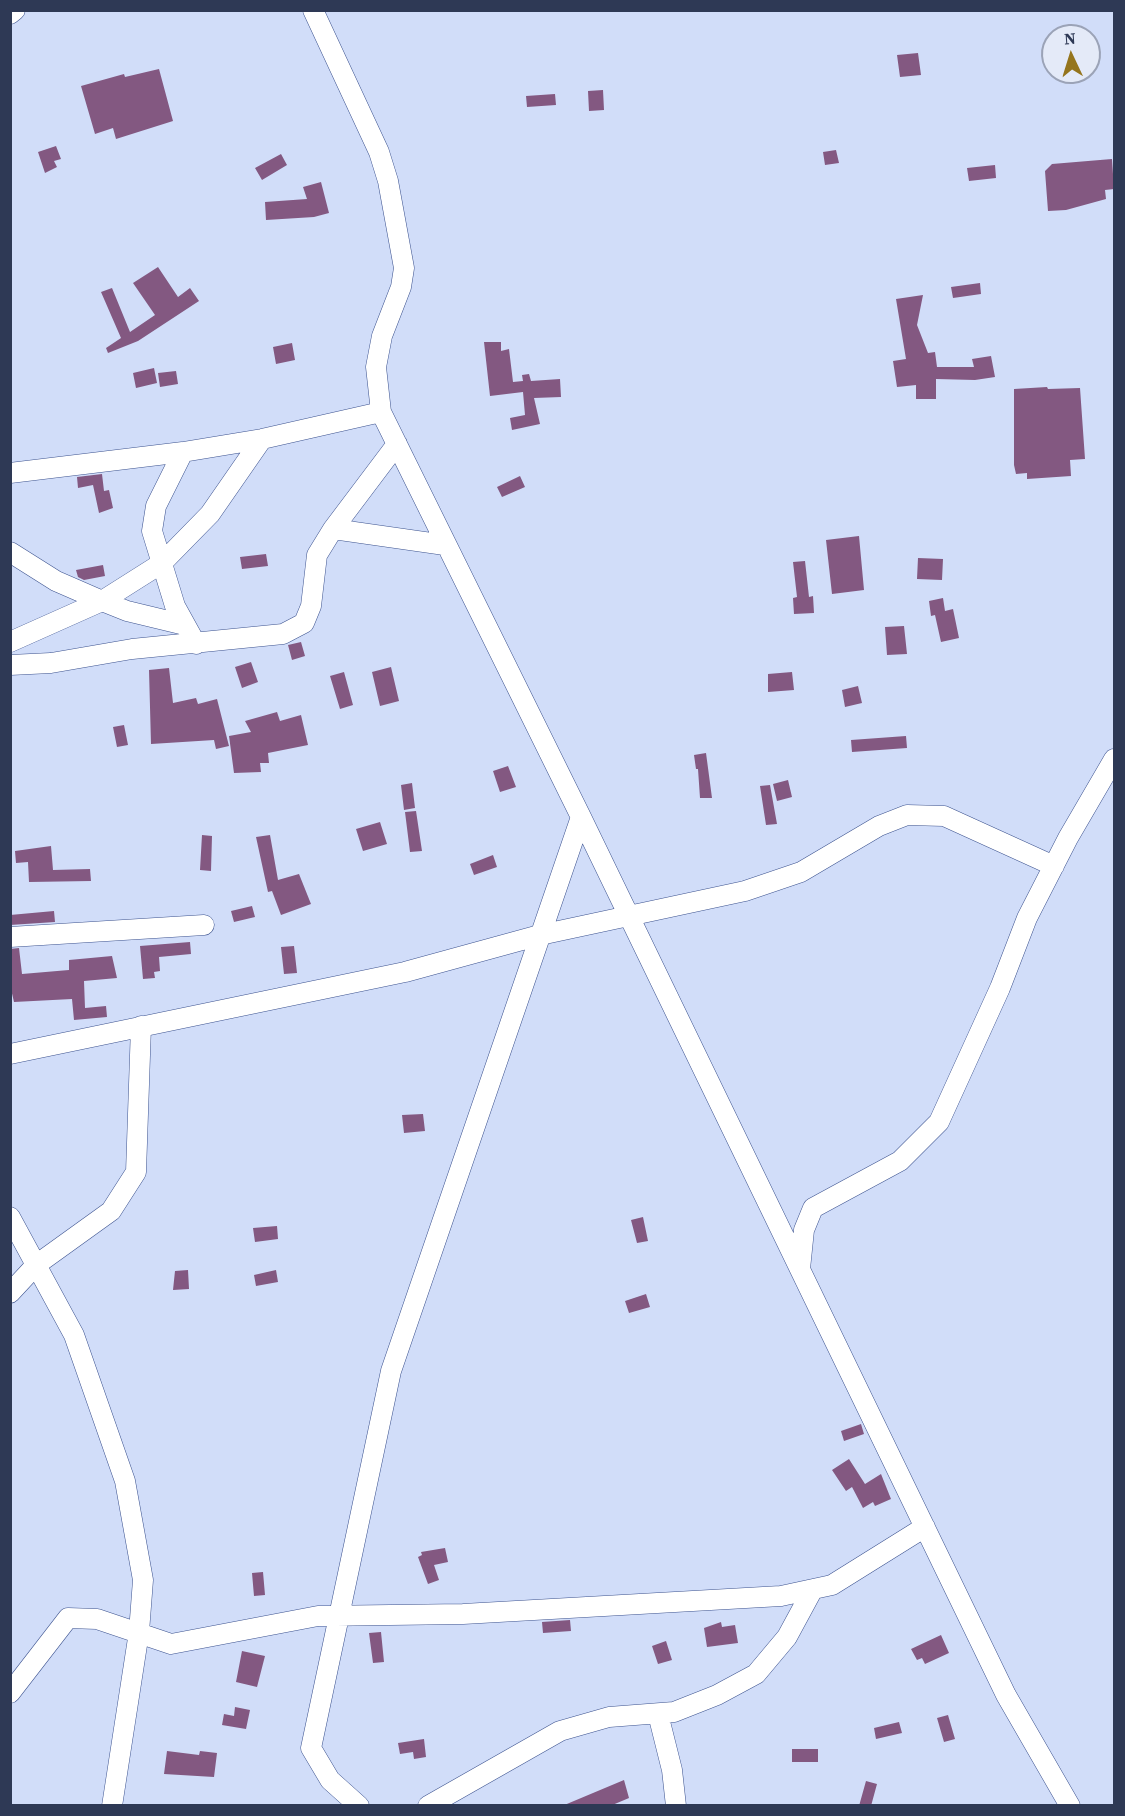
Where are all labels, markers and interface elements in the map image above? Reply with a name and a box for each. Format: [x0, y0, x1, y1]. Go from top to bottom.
north arrow [1041, 24, 1101, 84]
text: N [1063, 27, 1076, 49]

